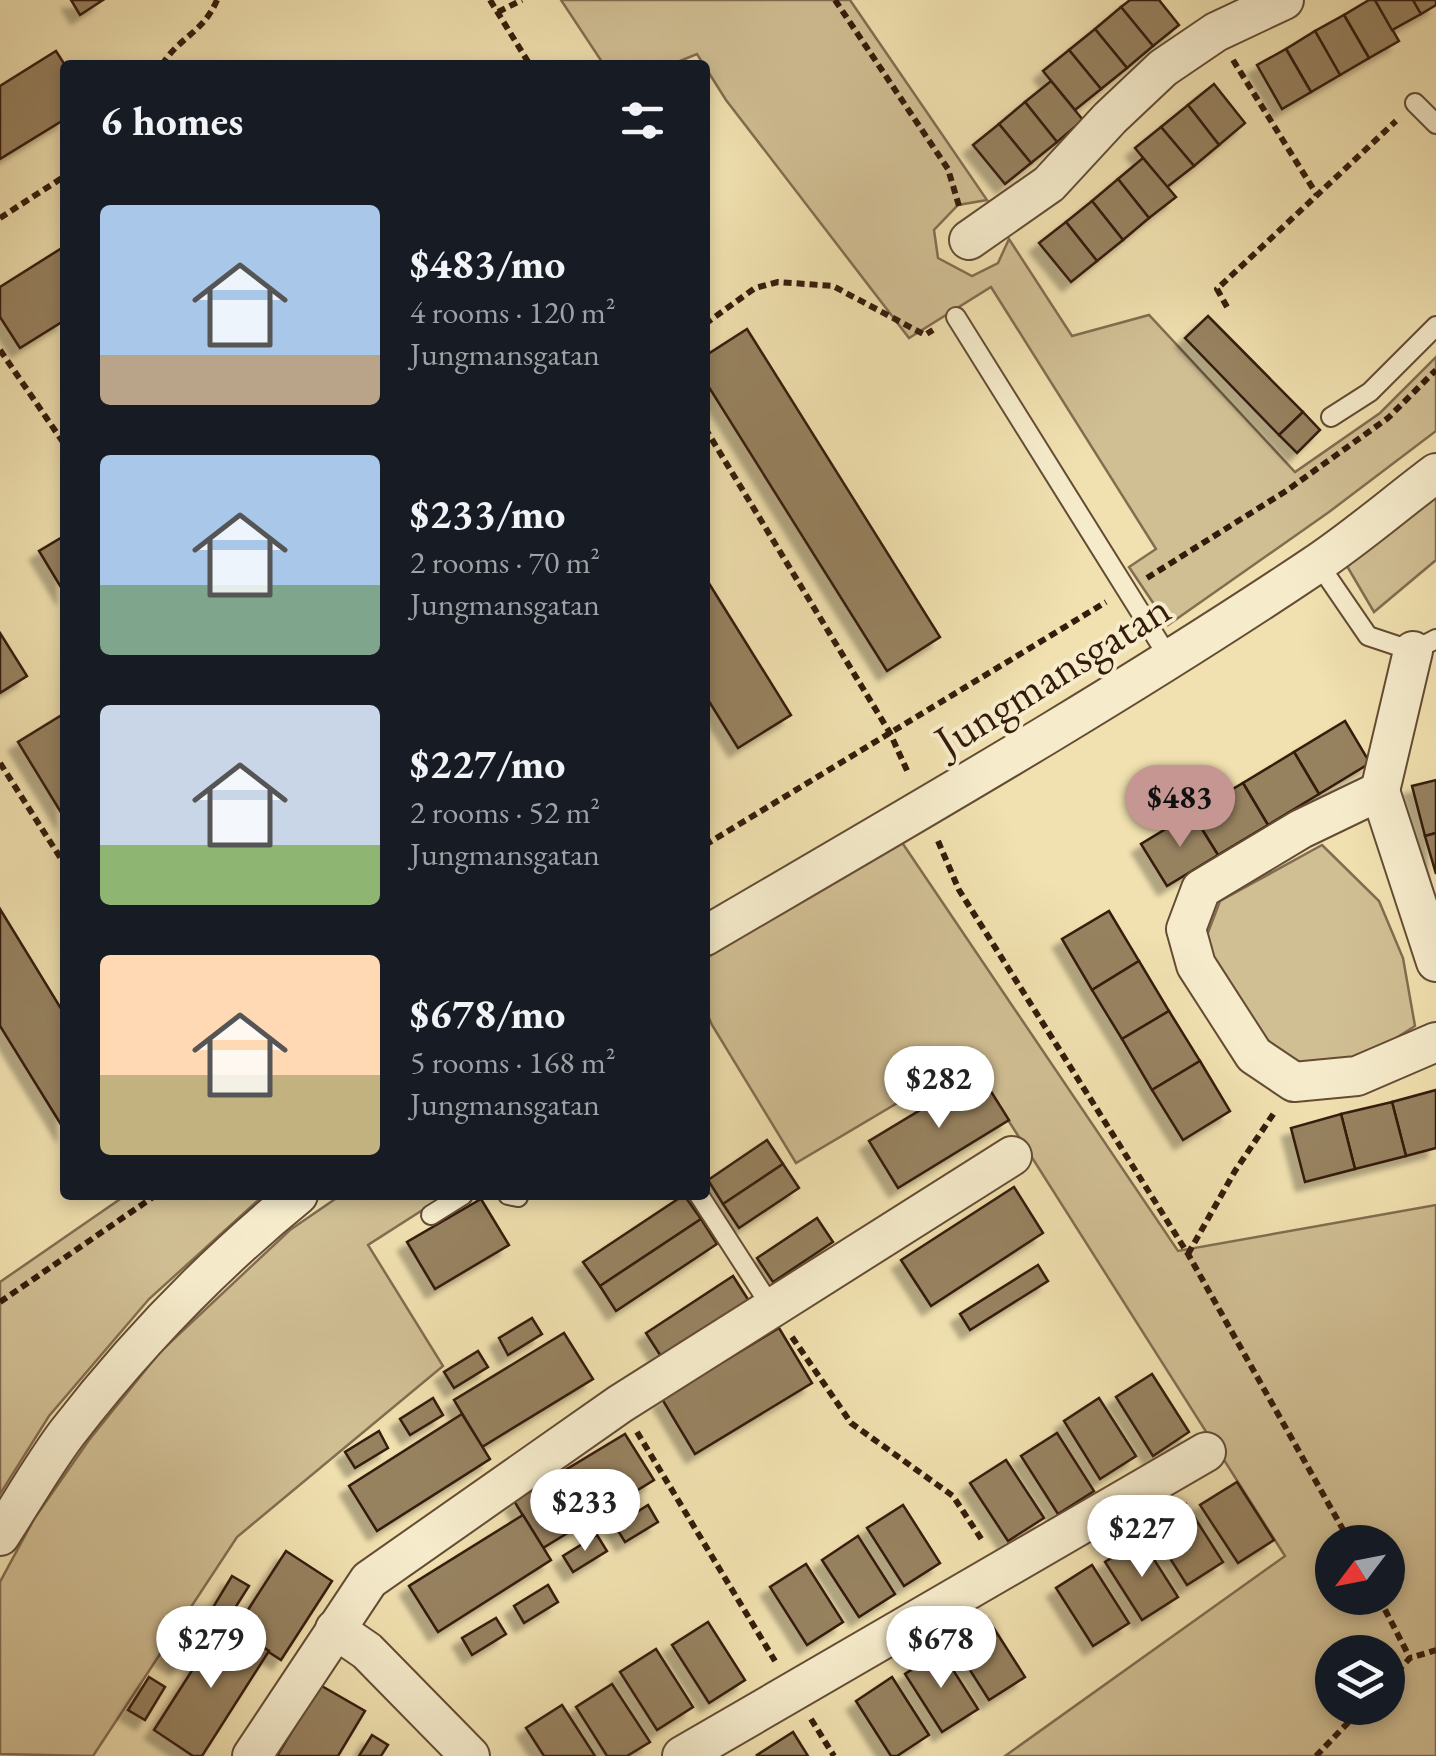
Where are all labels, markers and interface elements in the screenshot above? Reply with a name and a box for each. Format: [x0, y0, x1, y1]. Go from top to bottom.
text: 6 homes [100, 93, 243, 148]
icon: filters [615, 93, 670, 148]
text: $483/mo [410, 236, 566, 291]
icon: home [180, 245, 300, 365]
text: 4 rooms · 120 m² [410, 291, 616, 333]
text: Jungmansgatan [410, 333, 600, 375]
text: $233/mo [410, 486, 566, 541]
icon: home [180, 495, 300, 615]
text: 2 rooms · 70 m² [410, 541, 600, 583]
street label: Jungmansgatan [920, 579, 1181, 771]
text: Jungmansgatan [410, 583, 600, 625]
text: $227/mo [410, 736, 566, 791]
icon: home [180, 745, 300, 865]
pin: $483 [1121, 765, 1239, 850]
text: $483 [1147, 776, 1213, 818]
text: 2 rooms · 52 m² [410, 791, 600, 833]
text: Jungmansgatan [410, 833, 600, 875]
text: $678/mo [410, 986, 566, 1041]
icon: home [180, 995, 300, 1115]
text: 5 rooms · 168 m² [410, 1041, 616, 1083]
pin: $282 [880, 1046, 998, 1131]
text: $282 [906, 1057, 972, 1099]
text: Jungmansgatan [410, 1083, 600, 1125]
pin: $233 [526, 1469, 644, 1554]
text: $233 [552, 1480, 618, 1522]
pin: $227 [1083, 1495, 1201, 1580]
text: $227 [1109, 1506, 1175, 1548]
north arrow [1315, 1525, 1405, 1615]
map controls [1315, 1525, 1405, 1725]
pin: $279 [152, 1606, 270, 1691]
pin: $678 [882, 1606, 1000, 1691]
text: $279 [178, 1617, 244, 1659]
text: $678 [908, 1617, 974, 1659]
button: layers [1315, 1635, 1405, 1725]

